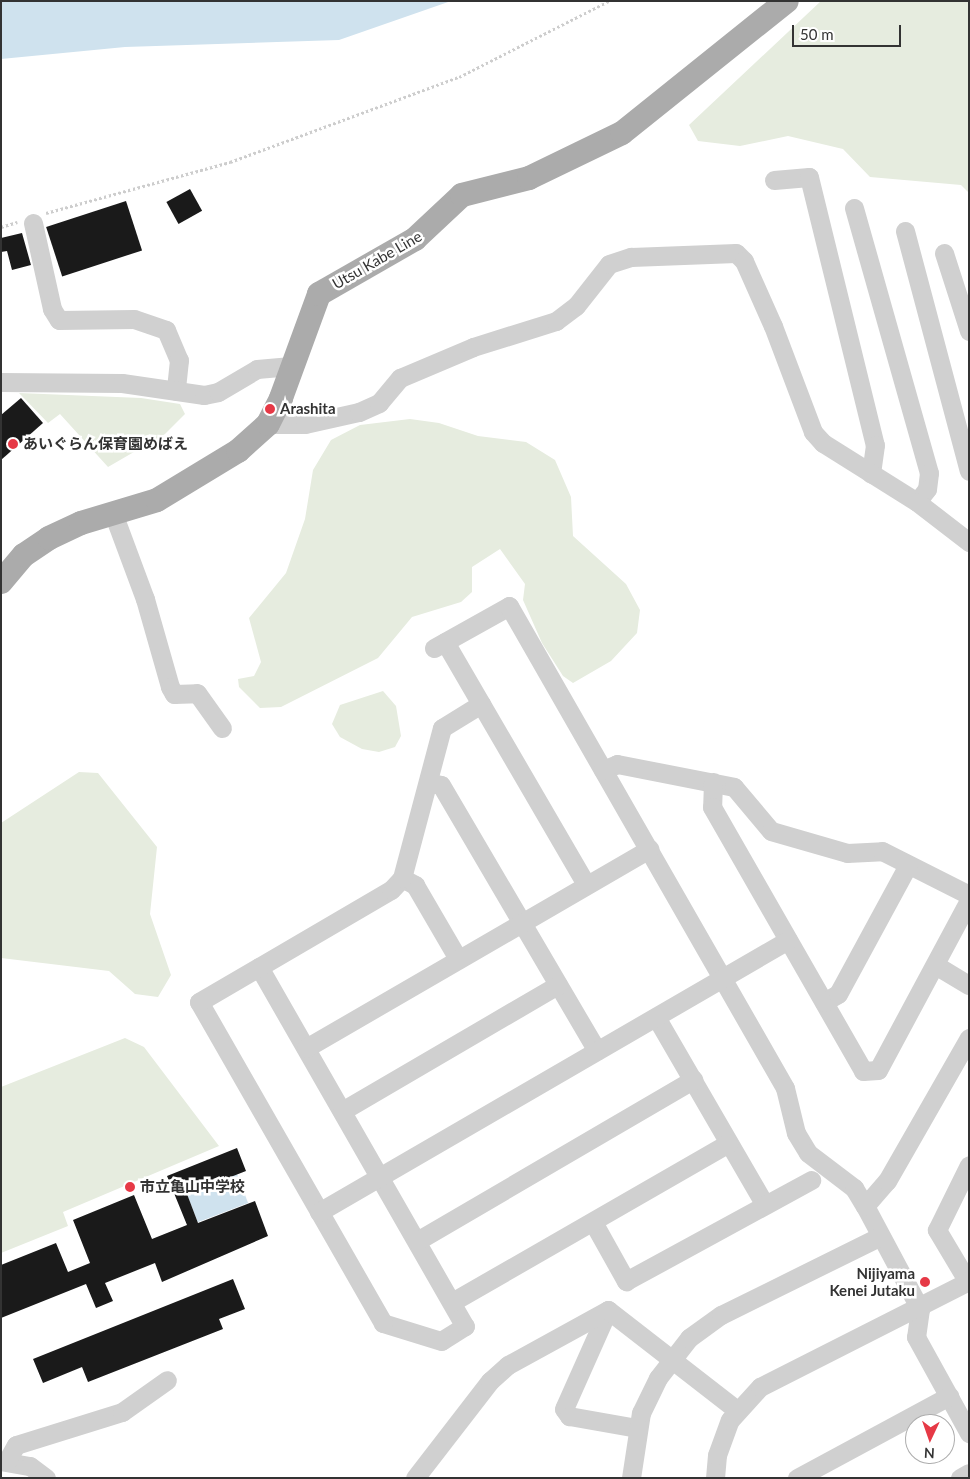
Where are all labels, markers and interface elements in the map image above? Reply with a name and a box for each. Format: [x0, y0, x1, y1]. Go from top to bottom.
scale bar [795, 15, 904, 47]
text: 50 m [800, 25, 834, 43]
street label: Utsu Kabe Line [329, 227, 425, 293]
place label: Arashita [280, 400, 336, 418]
marker: Arashita [264, 403, 276, 415]
place label: あいぐらん保育園めばえ [23, 435, 188, 453]
marker: あいぐらん保育園めばえ [7, 438, 19, 450]
place label: 市立亀山中学校 [140, 1178, 245, 1196]
marker: 市立亀山中学校 [124, 1181, 136, 1193]
place label: Nijiyama Kenei Jutaku [829, 1264, 915, 1299]
marker: Nijiyama Kenei Jutaku [919, 1276, 931, 1288]
north arrow [905, 1414, 955, 1464]
text: N [923, 1445, 935, 1462]

